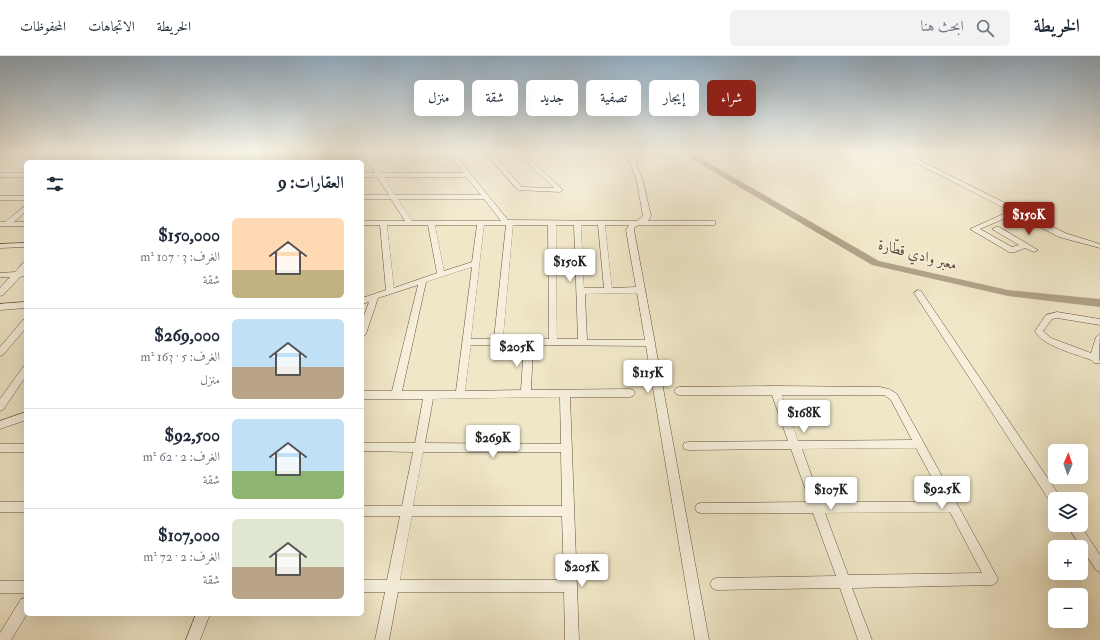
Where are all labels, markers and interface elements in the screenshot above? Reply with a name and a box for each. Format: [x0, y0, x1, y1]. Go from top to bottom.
search box [730, 10, 1010, 46]
text: الخريطة [1034, 14, 1080, 38]
text: ابحث هنا [921, 17, 964, 36]
icon: search [974, 17, 996, 39]
text: المحفوظات [20, 18, 66, 35]
text: الاتجاهات [88, 18, 135, 35]
text: الخريطة [157, 18, 191, 35]
chip: منزل [414, 80, 464, 116]
chip: شقة [472, 80, 518, 116]
chip: جديد [526, 80, 578, 116]
chip: تصفية [586, 80, 641, 116]
chip: إيجار [649, 80, 699, 116]
chip: شراء [707, 80, 756, 116]
text: العقارات: 9 [278, 172, 344, 193]
icon: filters [44, 173, 66, 195]
pin: $150K [1001, 202, 1057, 236]
text: $150K [1012, 207, 1046, 223]
text: $150,000 [158, 225, 220, 246]
water label: معبر وادي قطّارة [875, 233, 960, 277]
icon: home [264, 234, 312, 282]
text: الغرف: 3 · 107 m² [140, 249, 220, 265]
pin: $150K [542, 249, 598, 283]
text: $150K [553, 254, 587, 270]
text: شقة [203, 272, 220, 288]
text: $269,000 [154, 325, 220, 346]
pin: $205K [489, 334, 545, 368]
icon: home [264, 335, 312, 383]
text: $205K [499, 339, 535, 355]
text: الغرف: 5 · 163 m² [141, 349, 220, 365]
pin: $115K [620, 360, 676, 394]
text: $115K [632, 365, 664, 381]
text: منزل [200, 372, 220, 388]
pin: $168K [776, 400, 832, 434]
text: $168K [787, 405, 821, 421]
text: $92,500 [165, 425, 220, 446]
pin: $269K [465, 425, 521, 459]
text: $269K [475, 430, 511, 446]
icon: home [264, 435, 312, 483]
north arrow [1048, 444, 1088, 484]
map controls [1048, 444, 1088, 628]
text: الغرف: 2 · 62 m² [143, 449, 220, 465]
text: شقة [203, 472, 220, 488]
pin: $92.5K [909, 476, 975, 510]
pin: $107K [803, 477, 859, 511]
text: $92.5K [923, 481, 961, 497]
text: $107K [814, 482, 848, 498]
button: layers [1048, 492, 1088, 532]
text: $107,000 [158, 525, 220, 546]
icon: home [264, 535, 312, 583]
button: + [1048, 540, 1088, 580]
text: الغرف: 2 · 72 m² [143, 549, 220, 565]
pin: $205K [554, 554, 610, 588]
text: $205K [564, 559, 600, 575]
text: شقة [203, 572, 220, 588]
button: − [1048, 588, 1088, 628]

